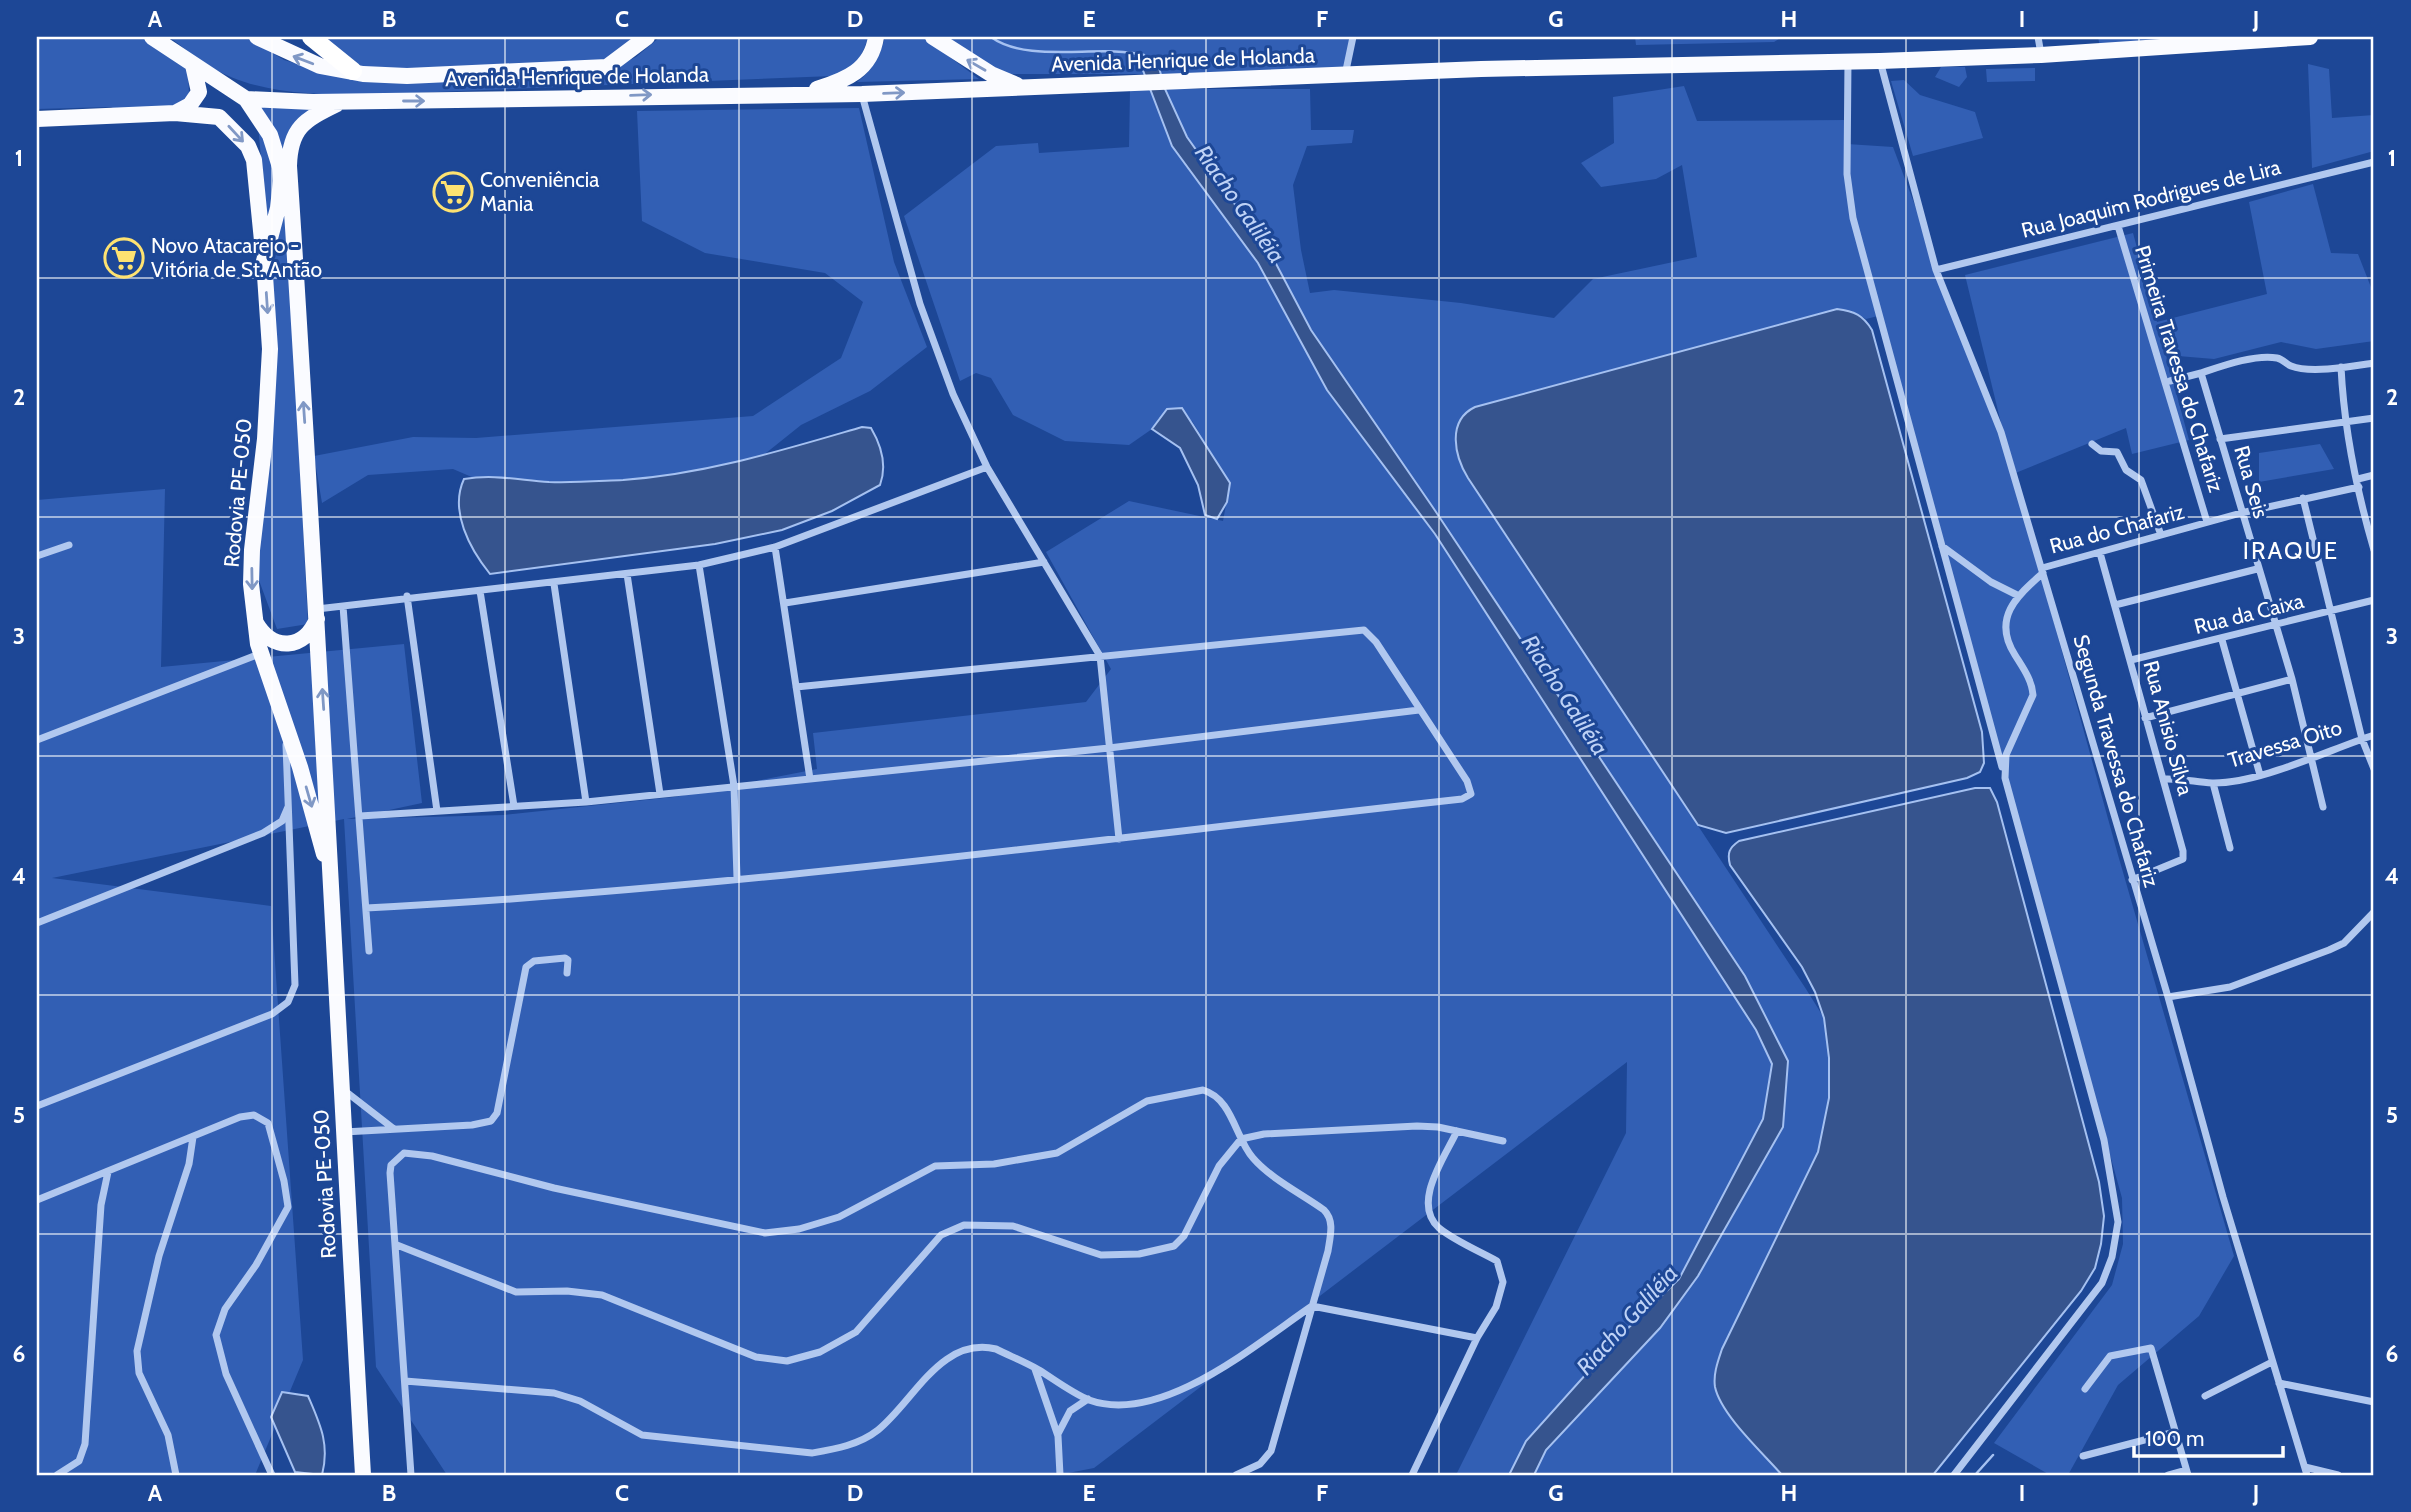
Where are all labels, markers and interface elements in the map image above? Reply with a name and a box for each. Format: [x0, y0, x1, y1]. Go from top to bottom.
text: A [148, 5, 163, 33]
text: B [382, 5, 396, 33]
text: C [615, 5, 629, 33]
text: D [847, 5, 863, 33]
text: E [1082, 5, 1096, 33]
text: F [1316, 5, 1328, 33]
text: G [1548, 5, 1564, 33]
text: H [1781, 5, 1797, 33]
text: I [2019, 5, 2025, 33]
text: J [2252, 5, 2259, 33]
street label: Avenida Henrique de Holanda [1051, 42, 1315, 77]
one-way arrow [292, 52, 314, 65]
one-way arrow [966, 58, 986, 72]
street label: Avenida Henrique de Holanda [445, 62, 709, 91]
one-way arrow [882, 86, 905, 99]
one-way arrow [629, 89, 652, 102]
one-way arrow [402, 94, 425, 108]
one-way arrow [228, 125, 244, 143]
water label: Riacho Galiléia [1189, 140, 1291, 268]
text: 1 [15, 144, 23, 172]
text: 1 [2388, 144, 2396, 172]
street label: Rua Joaquim Rodrigues de Lira [2019, 154, 2283, 243]
place label: Conveniência Mania [480, 167, 599, 216]
supermarket icon: Conveniência Mania [432, 171, 474, 213]
place label: Novo Atacarejo - Vitória de St. Antão [151, 233, 322, 282]
supermarket icon: Novo Atacarejo - Vitória de St. Antão [103, 237, 145, 279]
street label: Primeira Travessa do Chafariz [2130, 243, 2229, 495]
one-way arrow [260, 291, 273, 314]
text: 2 [13, 383, 25, 411]
text: 2 [2386, 383, 2398, 411]
one-way arrow [298, 401, 311, 424]
street label: Rodovia PE-050 [219, 417, 256, 568]
street label: Rua Seis [2229, 443, 2274, 521]
street label: Rua do Chafariz [2047, 499, 2187, 558]
district label: IRAQUE [2243, 536, 2339, 565]
one-way arrow [245, 567, 259, 590]
street label: Rua da Caixa [2191, 588, 2306, 639]
text: 3 [13, 622, 25, 650]
text: 3 [2386, 622, 2398, 650]
water label: Riacho Galiléia [1516, 630, 1614, 760]
street label: Segunda Travessa do Chafariz [2068, 632, 2165, 890]
street label: Rua Anisio Silva [2138, 658, 2198, 798]
one-way arrow [316, 688, 329, 711]
street label: Travessa Oito [2225, 714, 2345, 773]
one-way arrow [303, 785, 316, 808]
text: 4 [12, 862, 26, 890]
text: 4 [2385, 862, 2399, 890]
text: 5 [13, 1101, 25, 1129]
text: 5 [2386, 1101, 2398, 1129]
street label: Rodovia PE-050 [308, 1109, 341, 1259]
water label: Riacho Galiléia [1570, 1259, 1684, 1381]
text: 6 [13, 1340, 25, 1368]
text: 6 [2386, 1340, 2398, 1368]
scale bar [2134, 1414, 2283, 1458]
text: 100 m [2145, 1426, 2204, 1451]
text: A [148, 1479, 163, 1507]
text: B [382, 1479, 396, 1507]
text: C [615, 1479, 629, 1507]
text: D [847, 1479, 863, 1507]
text: E [1082, 1479, 1096, 1507]
text: F [1316, 1479, 1328, 1507]
text: G [1548, 1479, 1564, 1507]
text: H [1781, 1479, 1797, 1507]
text: I [2019, 1479, 2025, 1507]
text: J [2252, 1479, 2259, 1507]

